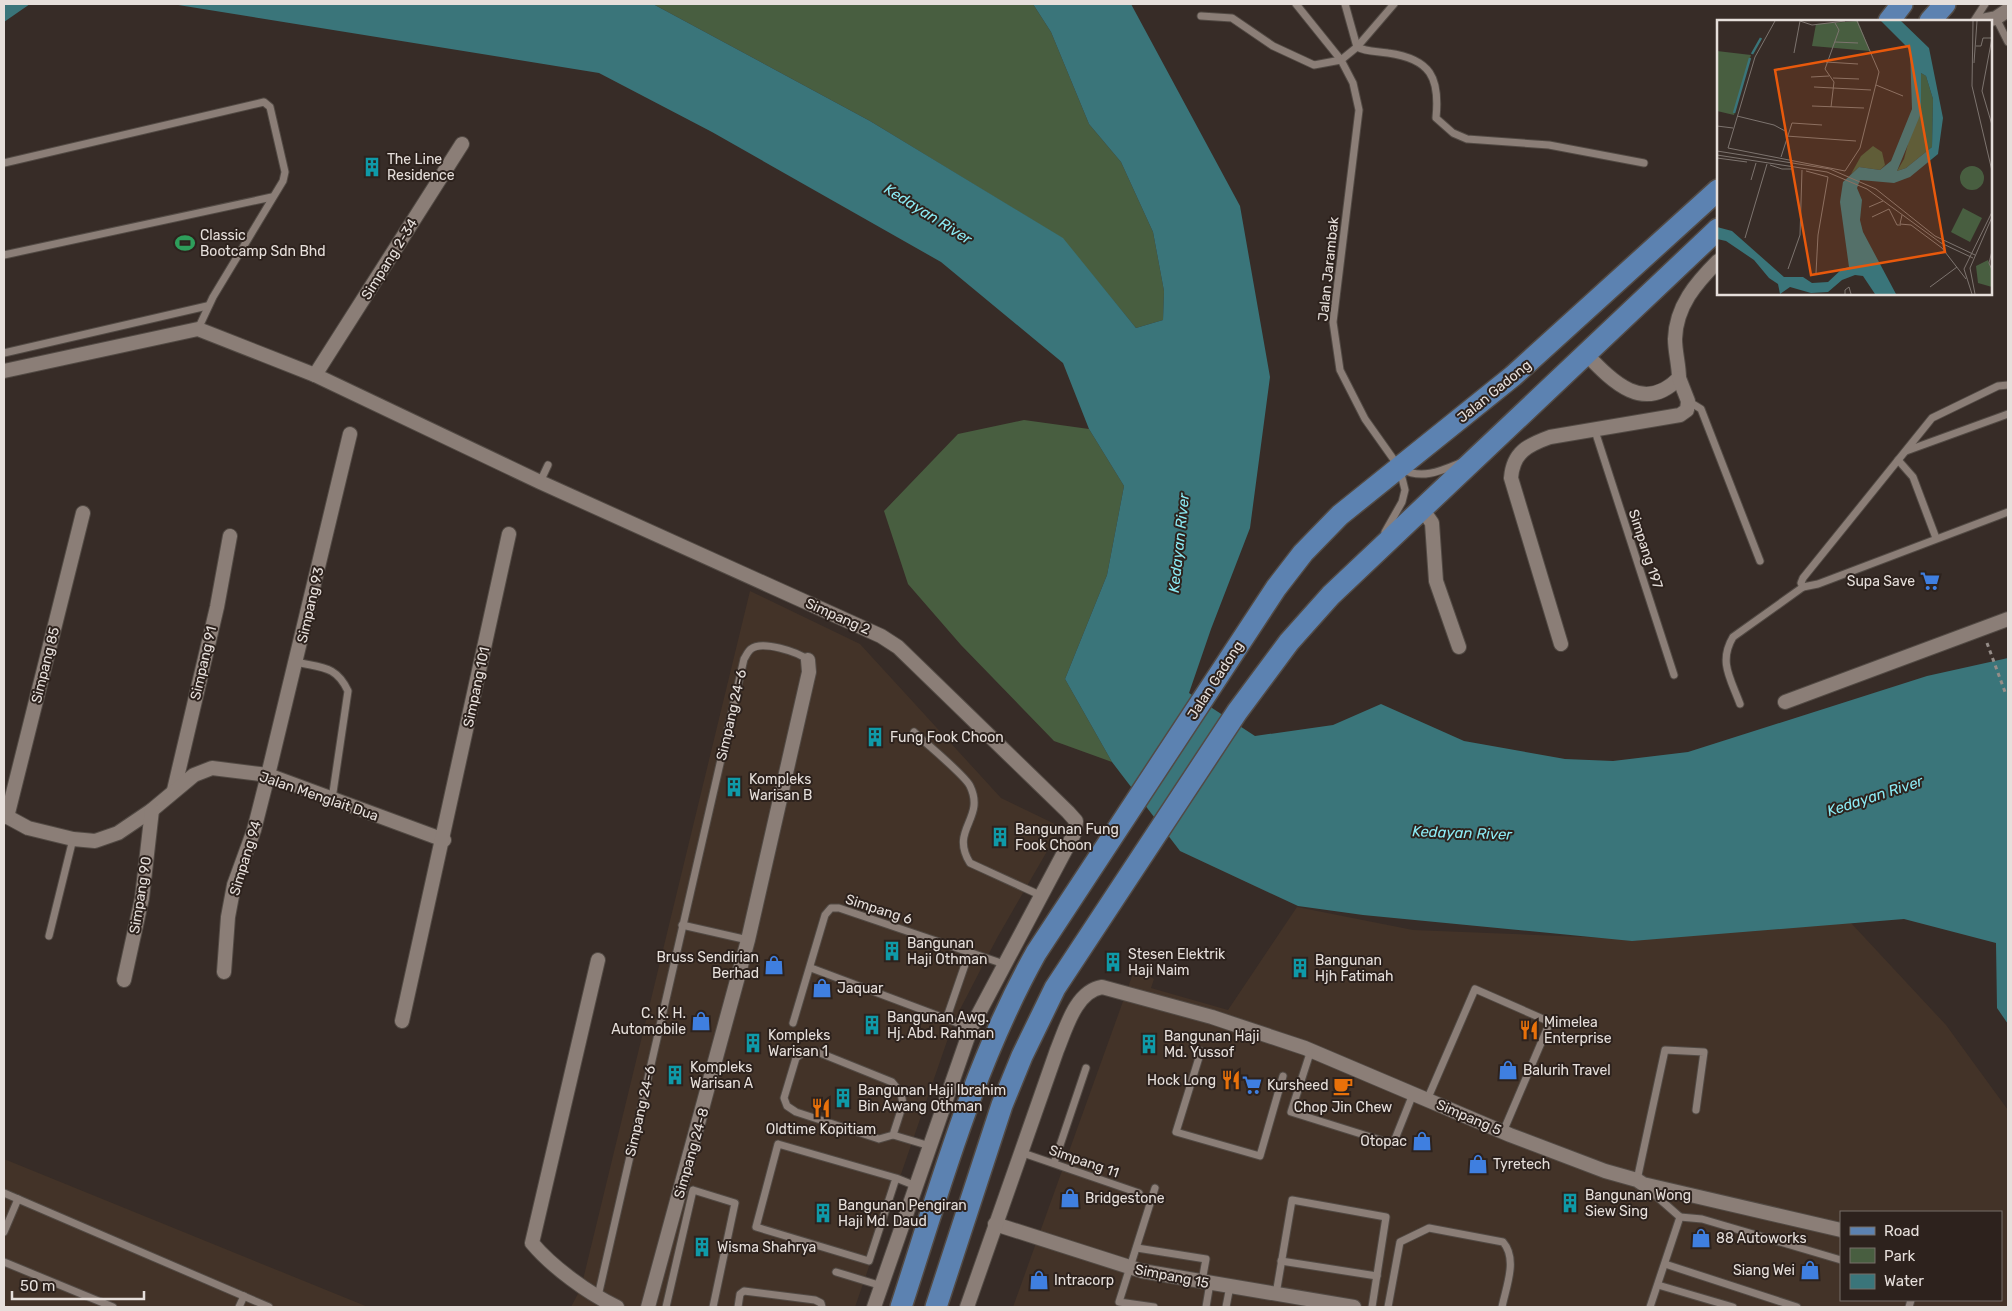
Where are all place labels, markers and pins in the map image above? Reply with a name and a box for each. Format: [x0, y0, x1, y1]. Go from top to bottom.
place label: The Line Residence [387, 151, 455, 184]
building icon: The Line Residence [361, 156, 383, 178]
place label: Classic Bootcamp Sdn Bhd [200, 227, 326, 260]
sports icon: Classic Bootcamp Sdn Bhd [174, 232, 196, 254]
supermarket icon: Supa Save [1919, 570, 1941, 592]
place label: Supa Save [1847, 573, 1915, 590]
building icon: Fung Fook Choon [864, 726, 886, 748]
place label: Fung Fook Choon [890, 729, 1004, 746]
place label: Kompleks Warisan B [749, 771, 812, 804]
building icon: Kompleks Warisan B [723, 776, 745, 798]
place label: Bangunan Fung Fook Choon [1015, 821, 1119, 854]
building icon: Bangunan Fung Fook Choon [989, 826, 1011, 848]
place label: Bangunan Haji Othman [907, 935, 987, 968]
building icon: Bangunan Haji Othman [881, 940, 903, 962]
place label: Stesen Elektrik Haji Naim [1128, 946, 1226, 979]
place label: Bruss Sendirian Berhad [657, 949, 759, 982]
building icon: Stesen Elektrik Haji Naim [1102, 951, 1124, 973]
place label: Bangunan Hjh Fatimah [1315, 952, 1394, 985]
shop icon: Bruss Sendirian Berhad [763, 954, 785, 976]
building icon: Bangunan Hjh Fatimah [1289, 957, 1311, 979]
shop icon: Jaquar [811, 977, 833, 999]
place label: Jaquar [837, 980, 884, 997]
place label: C. K. H. Automobile [611, 1005, 686, 1038]
place label: Bangunan Awg. Hj. Abd. Rahman [887, 1009, 994, 1042]
shop icon: C. K. H. Automobile [690, 1010, 712, 1032]
building icon: Bangunan Awg. Hj. Abd. Rahman [861, 1014, 883, 1036]
place label: Mimelea Enterprise [1544, 1014, 1612, 1047]
restaurant icon: Mimelea Enterprise [1518, 1019, 1540, 1041]
place label: Kompleks Warisan 1 [768, 1027, 830, 1060]
place label: Bangunan Haji Md. Yussof [1164, 1028, 1259, 1061]
building icon: Kompleks Warisan 1 [742, 1032, 764, 1054]
building icon: Bangunan Haji Md. Yussof [1138, 1033, 1160, 1055]
place label: Kompleks Warisan A [690, 1059, 754, 1092]
shop icon: Balurih Travel [1497, 1059, 1519, 1081]
place label: Balurih Travel [1523, 1062, 1611, 1079]
building icon: Kompleks Warisan A [664, 1064, 686, 1086]
restaurant icon: Hock Long [1220, 1069, 1242, 1091]
place label: Hock Long [1147, 1072, 1216, 1089]
supermarket icon: Kursheed [1241, 1074, 1263, 1096]
cafe icon: Chop Jin Chew [1332, 1075, 1354, 1097]
place label: Kursheed [1267, 1077, 1329, 1094]
place label: Bangunan Haji Ibrahim Bin Awang Othman [858, 1082, 1006, 1115]
building icon: Bangunan Haji Ibrahim Bin Awang Othman [832, 1087, 854, 1109]
restaurant icon: Oldtime Kopitiam [810, 1097, 832, 1119]
place label: Chop Jin Chew [1294, 1099, 1392, 1116]
place label: Oldtime Kopitiam [766, 1121, 876, 1138]
shop icon: Otopac [1411, 1130, 1433, 1152]
place label: Otopac [1360, 1133, 1407, 1150]
shop icon: Tyretech [1467, 1153, 1489, 1175]
place label: Tyretech [1493, 1156, 1550, 1173]
shop icon: Bridgestone [1059, 1187, 1081, 1209]
place label: Bangunan Wong Siew Sing [1585, 1187, 1691, 1220]
place label: Bridgestone [1085, 1190, 1165, 1207]
building icon: Bangunan Wong Siew Sing [1559, 1192, 1581, 1214]
place label: Bangunan Pengiran Haji Md. Daud [838, 1197, 967, 1230]
building icon: Bangunan Pengiran Haji Md. Daud [812, 1202, 834, 1224]
shop icon: 88 Autoworks [1690, 1227, 1712, 1249]
place label: 88 Autoworks [1716, 1230, 1807, 1247]
building icon: Wisma Shahrya [691, 1236, 713, 1258]
place label: Wisma Shahrya [717, 1239, 816, 1256]
shop icon: Siang Wei [1799, 1259, 1821, 1281]
place label: Siang Wei [1733, 1262, 1795, 1279]
shop icon: Intracorp [1028, 1269, 1050, 1291]
place label: Intracorp [1054, 1272, 1114, 1289]

